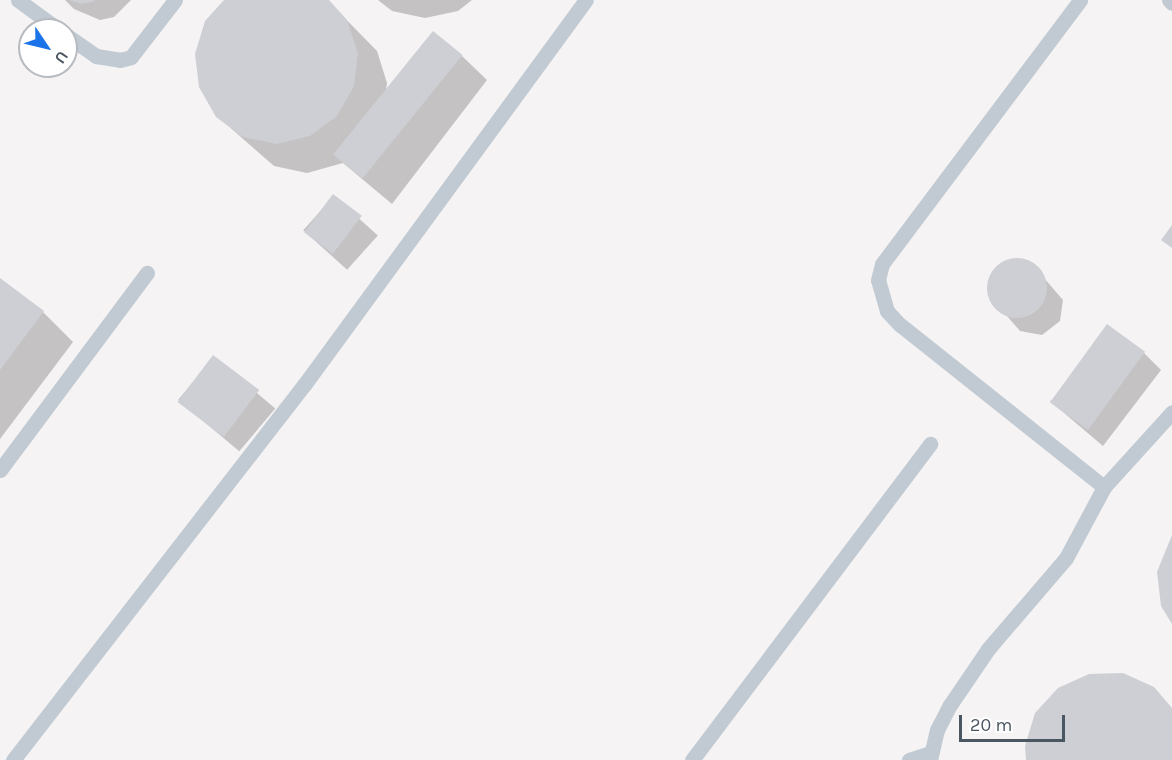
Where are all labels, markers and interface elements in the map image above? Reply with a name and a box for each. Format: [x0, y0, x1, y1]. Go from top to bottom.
north arrow [18, 18, 78, 78]
text: U [51, 47, 72, 67]
scale bar [962, 703, 1068, 741]
text: 20 m [970, 714, 1012, 736]

